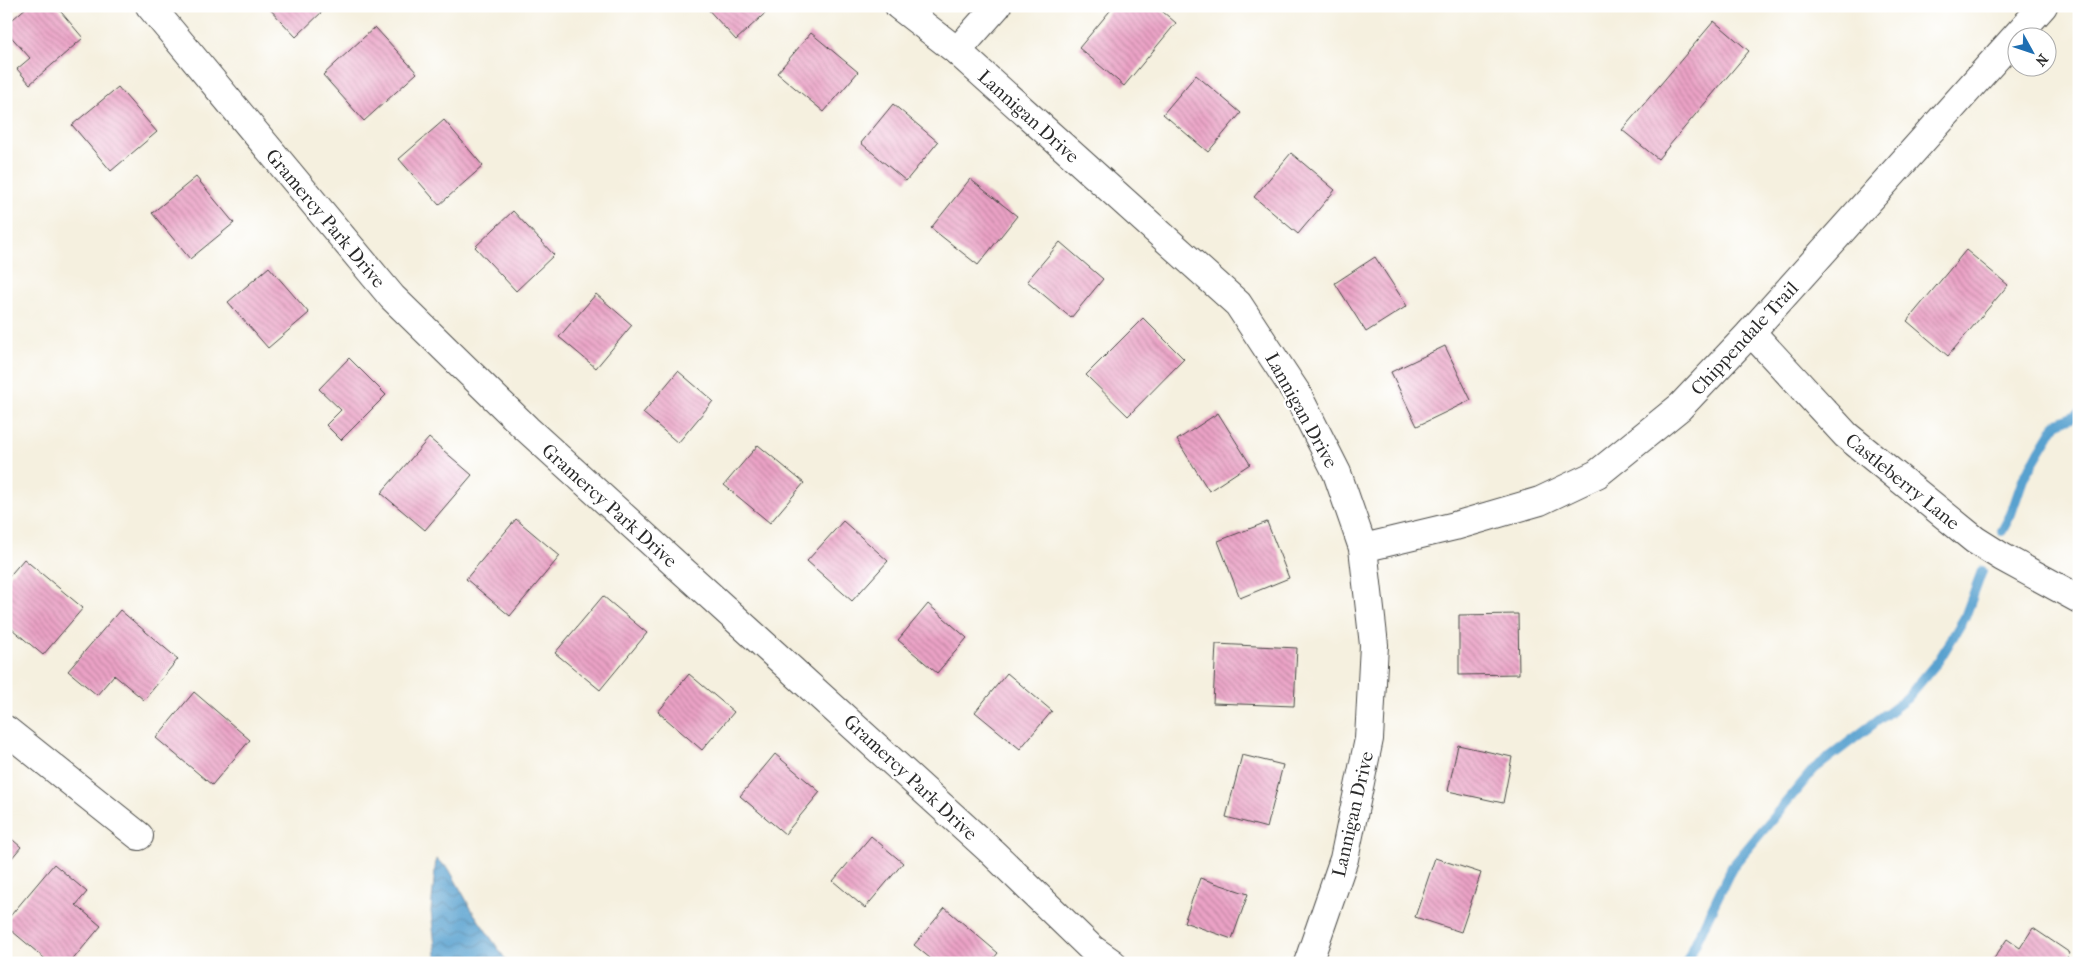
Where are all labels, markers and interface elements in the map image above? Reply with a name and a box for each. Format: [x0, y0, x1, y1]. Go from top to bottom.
north arrow [2008, 28, 2058, 78]
text: N [2031, 51, 2052, 70]
street label: Lannigan Drive [973, 66, 1083, 168]
street label: Gramercy Park Drive [261, 145, 390, 292]
street label: Chippendale Trail [1687, 277, 1803, 400]
street label: Lannigan Drive [1260, 349, 1342, 472]
street label: Castleberry Lane [1841, 429, 1964, 534]
street label: Gramercy Park Drive [537, 439, 681, 572]
street label: Gramercy Park Drive [839, 710, 982, 845]
street label: Lannigan Drive [1328, 749, 1378, 879]

